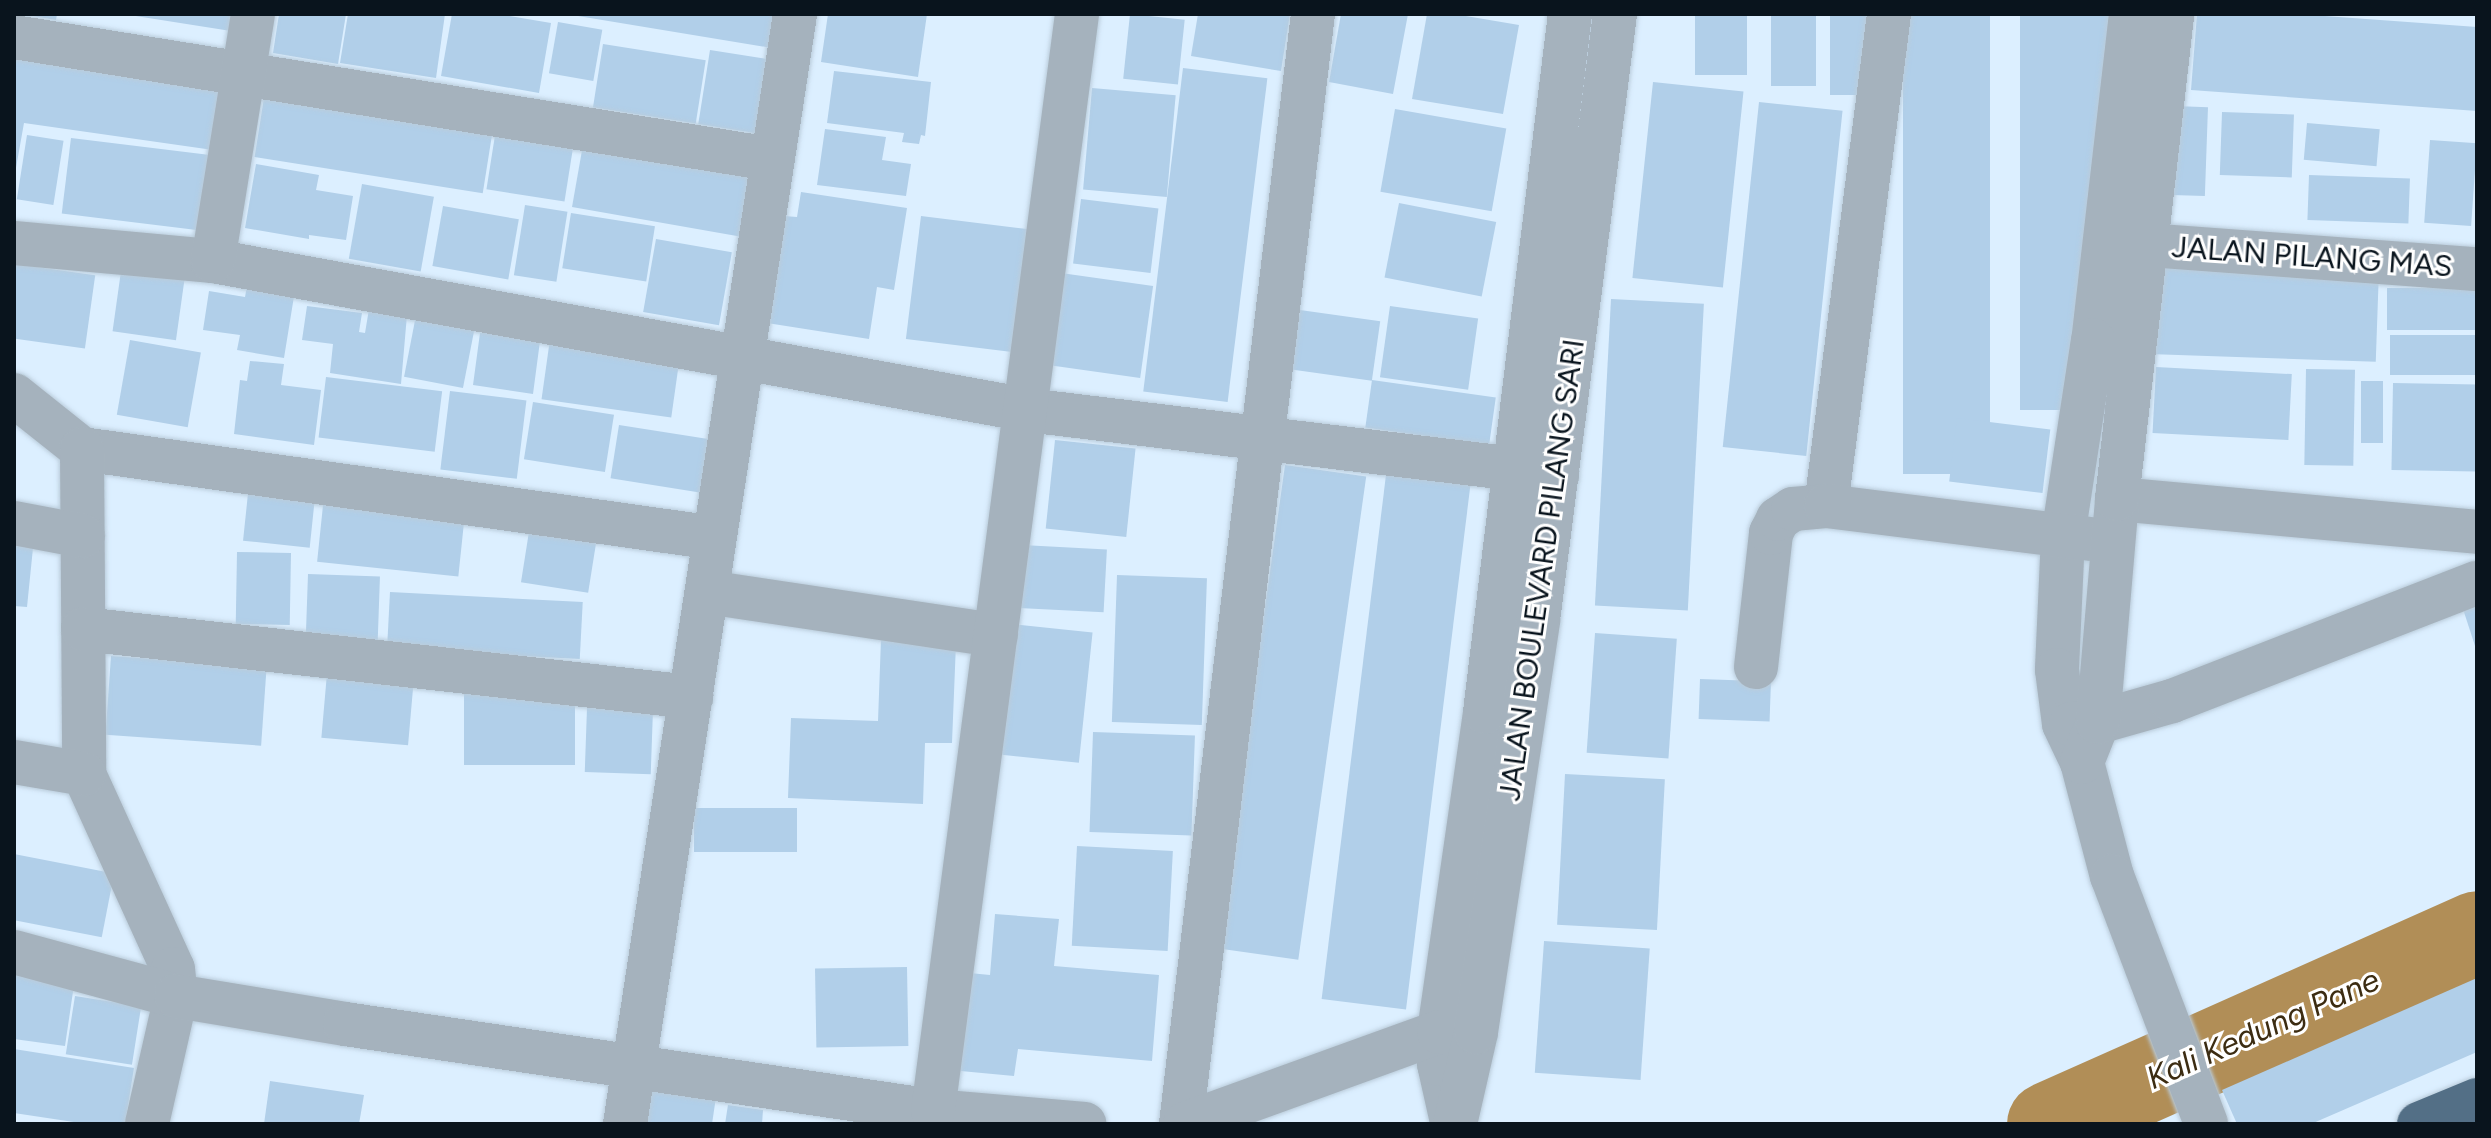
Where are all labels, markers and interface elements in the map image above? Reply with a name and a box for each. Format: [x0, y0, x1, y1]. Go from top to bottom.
street label: JALAN PILANG MAS [2170, 229, 2454, 285]
street label: JALAN BOULEVARD PILANG SARI [1492, 337, 1592, 803]
water label: Kali Kedung Pane [2141, 960, 2385, 1098]

